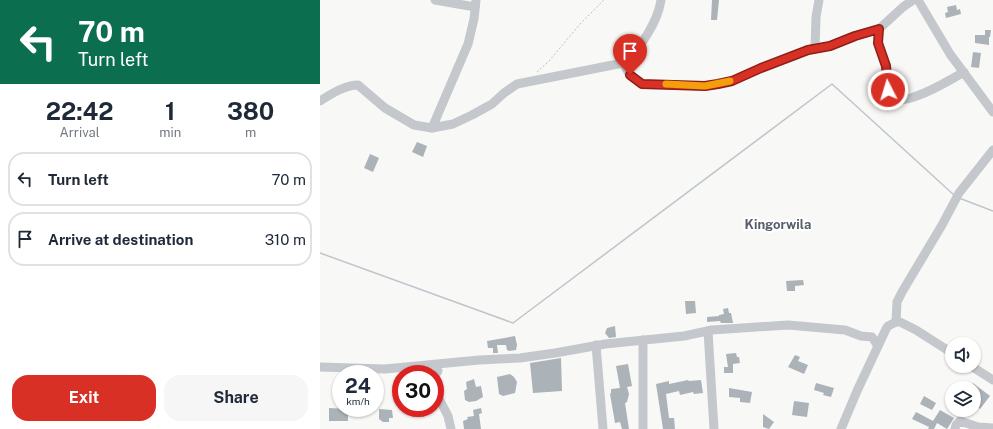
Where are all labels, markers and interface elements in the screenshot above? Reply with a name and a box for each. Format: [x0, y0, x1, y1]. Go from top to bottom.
text: 70 m [78, 15, 145, 48]
icon: left [12, 16, 64, 68]
pin [613, 34, 647, 75]
icon: arrive [619, 40, 641, 62]
text: Turn left [78, 49, 148, 70]
position arrow [867, 69, 909, 111]
text: 22:42 [46, 97, 114, 125]
text: 1 [165, 97, 175, 125]
text: 380 [227, 97, 274, 125]
text: Arrival [60, 125, 100, 140]
text: min [159, 125, 181, 140]
text: m [245, 125, 256, 140]
icon: left [14, 168, 36, 190]
text: Turn left [48, 171, 109, 188]
text: 70 m [271, 171, 306, 188]
district label: Kingorwila [745, 217, 811, 232]
icon: arrive [14, 228, 36, 250]
text: Arrive at destination [48, 231, 193, 248]
text: 310 m [265, 231, 306, 248]
map controls [945, 337, 981, 417]
button: sound [945, 337, 981, 373]
speed limit sign: 30 [392, 365, 444, 417]
text: 24 [345, 374, 371, 398]
button: Exit [12, 375, 156, 421]
button: Share [164, 375, 308, 421]
button: layers [945, 381, 981, 417]
text: km/h [346, 395, 370, 407]

